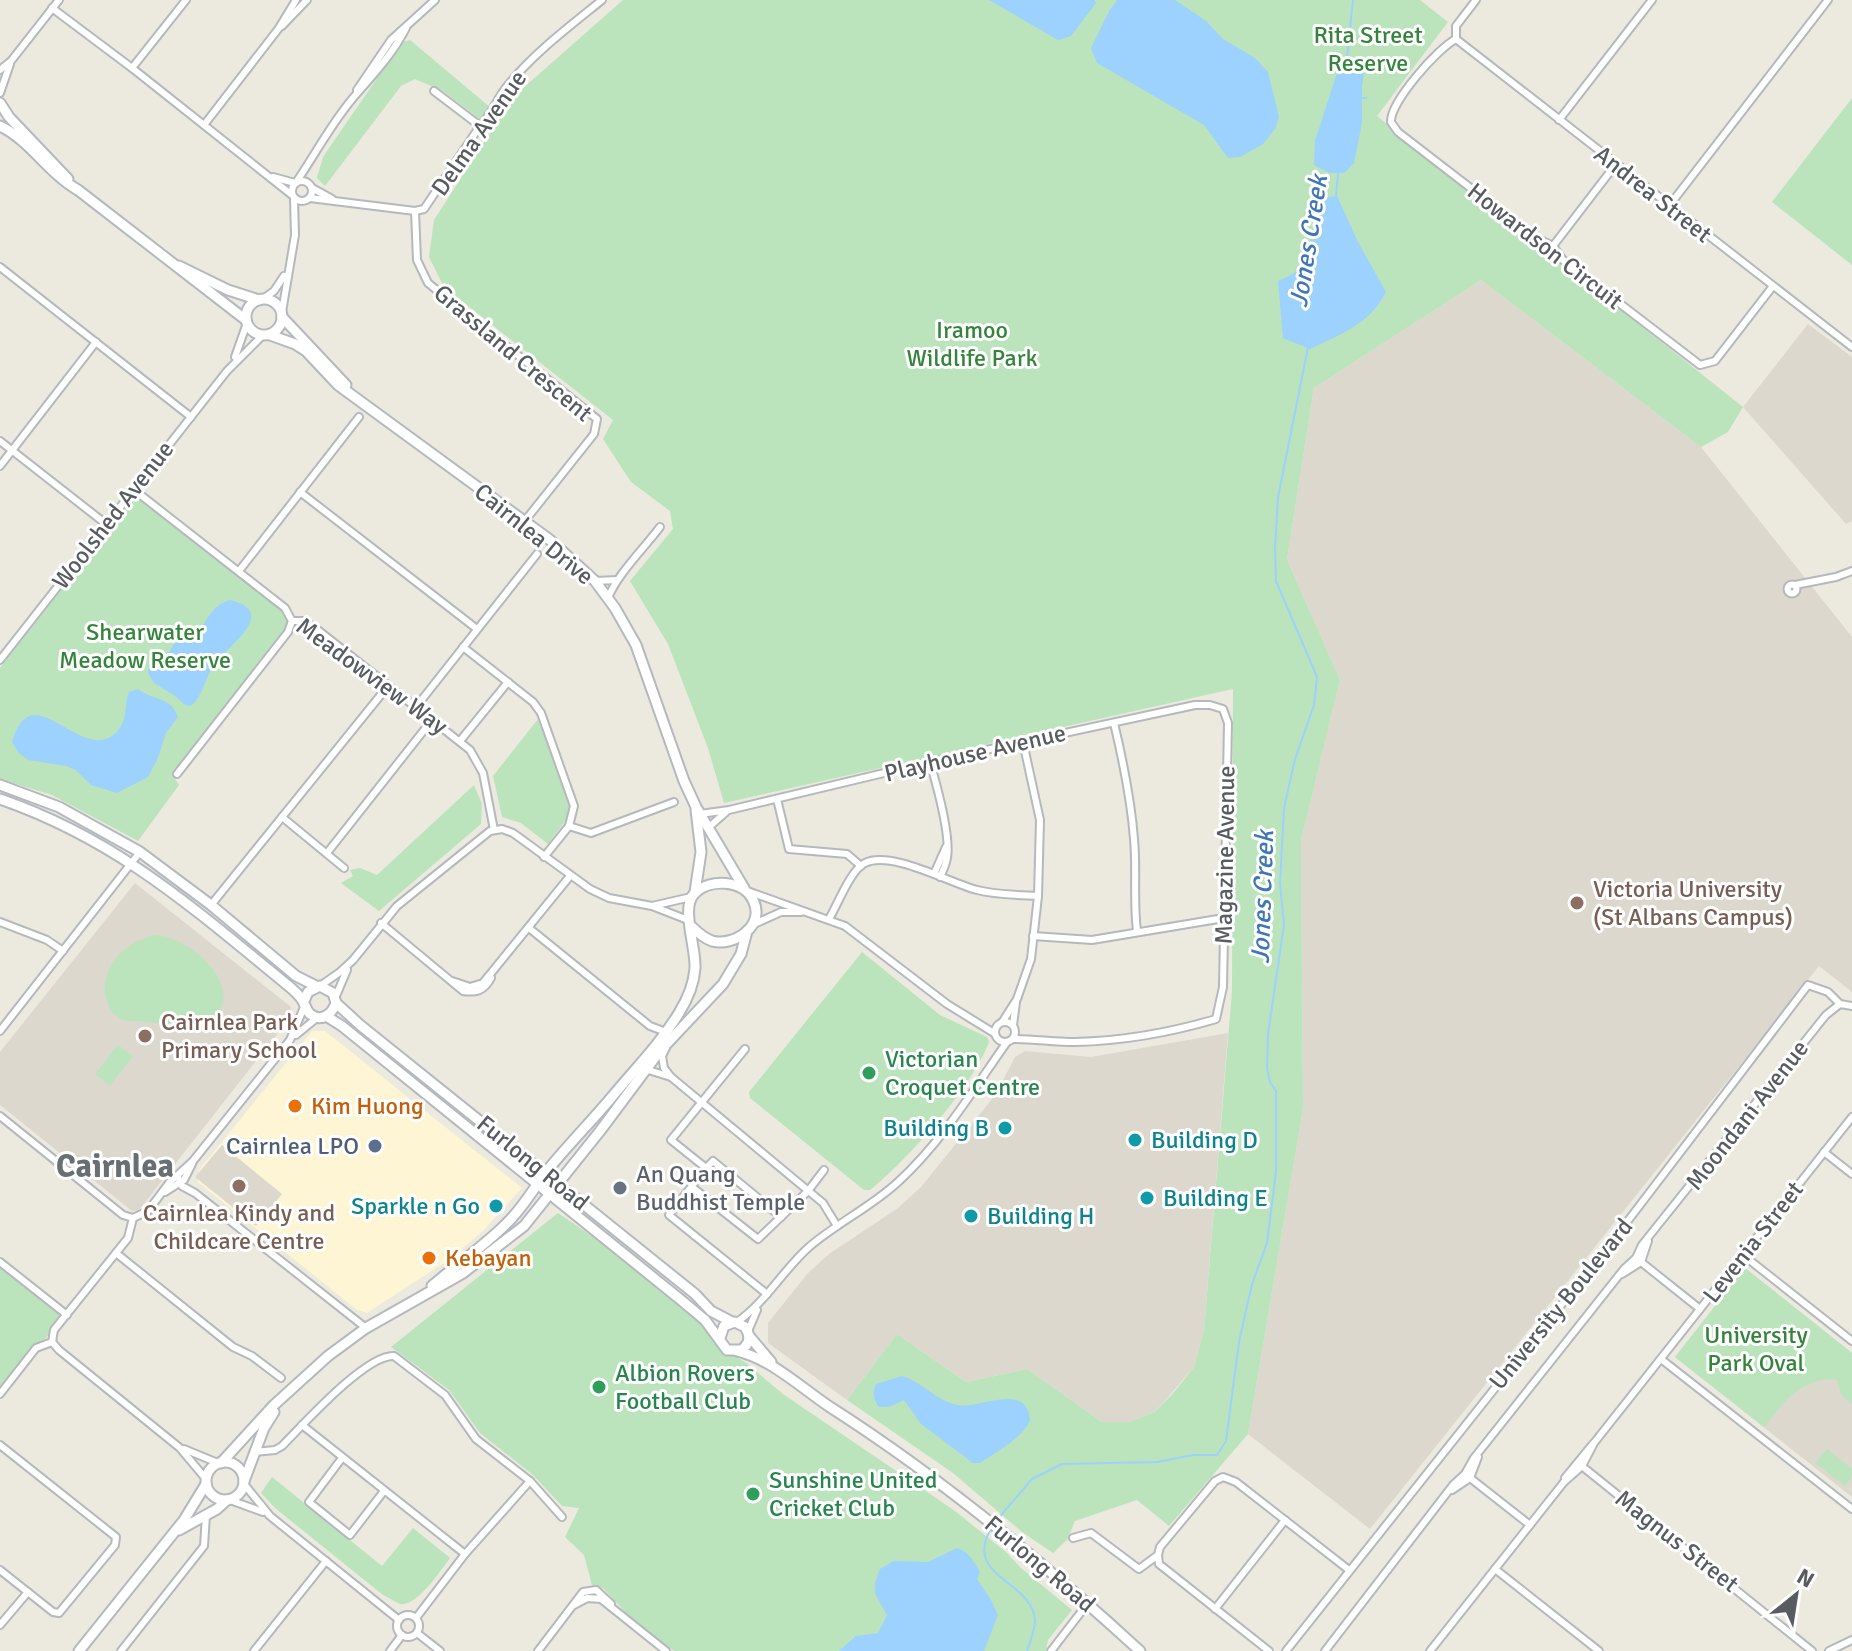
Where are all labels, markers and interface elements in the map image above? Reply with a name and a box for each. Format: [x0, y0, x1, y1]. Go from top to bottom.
park label: Rita Street Reserve [1313, 20, 1423, 78]
street label: Delma Avenue [425, 64, 533, 202]
street label: Andrea Street [1588, 139, 1718, 249]
water label: Jones Creek [1283, 171, 1336, 310]
street label: Howardson Circuit [1461, 176, 1629, 316]
street label: Grassland Crescent [428, 278, 598, 428]
park label: Iramoo Wildlife Park [906, 315, 1038, 373]
street label: Woolshed Avenue [46, 435, 180, 595]
street label: Cairnlea Drive [468, 477, 600, 591]
street label: Meadowview Way [290, 611, 454, 741]
park label: Shearwater Meadow Reserve [59, 617, 231, 675]
street label: Playhouse Avenue [881, 718, 1069, 788]
street label: Magazine Avenue [1208, 765, 1242, 945]
water label: Jones Creek [1245, 828, 1281, 964]
place label: Victoria University (St Albans Campus) [1593, 874, 1793, 932]
marker: Victoria University (St Albans Campus) [1568, 894, 1586, 912]
place label: Cairnlea Park Primary School [161, 1007, 317, 1065]
marker: Cairnlea Park Primary School [136, 1027, 154, 1045]
street label: Moondani Avenue [1679, 1034, 1815, 1196]
place label: Victorian Croquet Centre [885, 1044, 1040, 1102]
marker: Victorian Croquet Centre [860, 1064, 878, 1082]
place label: Kim Huong [311, 1091, 424, 1121]
marker: Kim Huong [286, 1097, 304, 1115]
street label: Furlong Road [471, 1109, 595, 1217]
place label: Building B [883, 1113, 989, 1143]
marker: Building B [996, 1119, 1014, 1137]
place label: Building D [1151, 1125, 1258, 1155]
place label: Cairnlea LPO [226, 1131, 359, 1161]
marker: Building D [1126, 1131, 1144, 1149]
marker: Cairnlea LPO [366, 1137, 384, 1155]
district label: Cairnlea [56, 1147, 174, 1186]
place label: An Quang Buddhist Temple [636, 1159, 805, 1217]
street label: Levenia Street [1696, 1175, 1810, 1309]
marker: Cairnlea Kindy and Childcare Centre [230, 1177, 248, 1195]
marker: An Quang Buddhist Temple [611, 1179, 629, 1197]
place label: Building E [1163, 1183, 1268, 1213]
marker: Building E [1138, 1189, 1156, 1207]
place label: Sparkle n Go [351, 1191, 480, 1221]
marker: Sparkle n Go [487, 1197, 505, 1215]
place label: Cairnlea Kindy and Childcare Centre [143, 1198, 335, 1256]
place label: Building H [987, 1201, 1094, 1231]
marker: Building H [962, 1207, 980, 1225]
street label: University Boulevard [1483, 1212, 1639, 1396]
place label: Kebayan [445, 1243, 532, 1273]
marker: Kebayan [420, 1249, 438, 1267]
park label: University Park Oval [1704, 1320, 1808, 1378]
place label: Albion Rovers Football Club [615, 1358, 755, 1416]
marker: Albion Rovers Football Club [590, 1378, 608, 1396]
place label: Sunshine United Cricket Club [769, 1465, 937, 1523]
street label: Magnus Street [1609, 1483, 1745, 1599]
marker: Sunshine United Cricket Club [744, 1485, 762, 1503]
street label: Furlong Road [978, 1509, 1102, 1619]
north arrow [1756, 1555, 1836, 1635]
text: N [1792, 1563, 1819, 1594]

